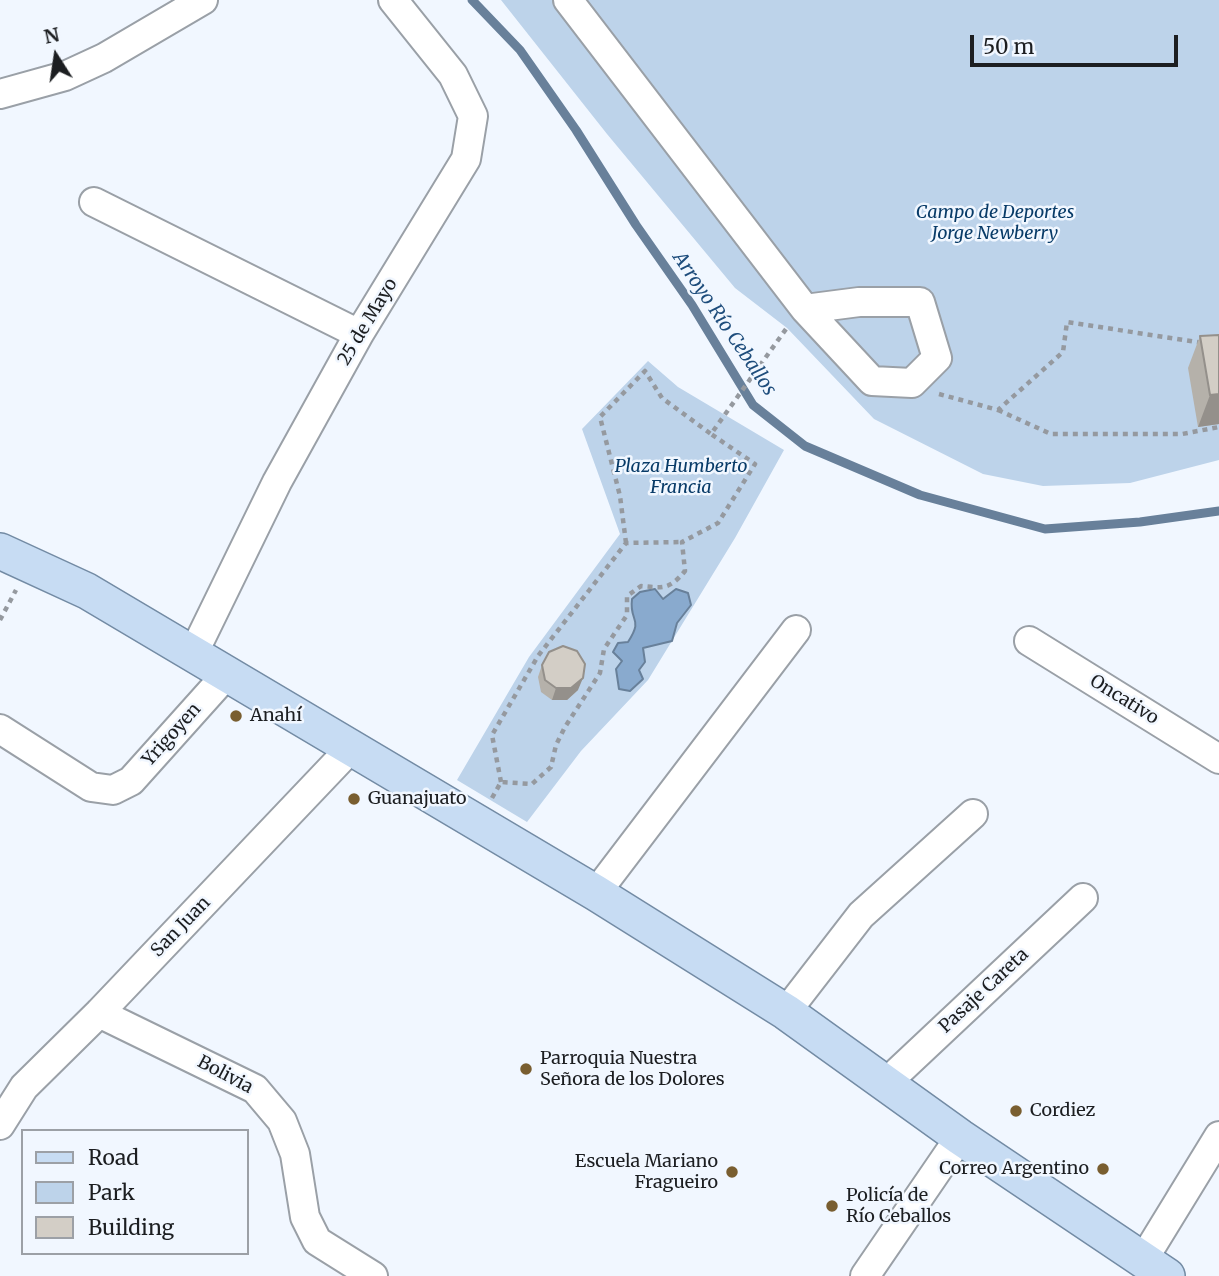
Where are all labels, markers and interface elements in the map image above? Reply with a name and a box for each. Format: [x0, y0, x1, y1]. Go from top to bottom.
north arrow [21, 21, 91, 91]
scale bar [974, 21, 1182, 65]
text: N [42, 22, 61, 49]
text: 50 m [983, 33, 1034, 60]
park label: Campo de Deportes Jorge Newberry [916, 202, 1074, 244]
water label: Arroyo Río Ceballos [668, 248, 780, 400]
street label: 25 de Mayo [334, 275, 402, 369]
park label: Plaza Humberto Francia [615, 456, 747, 498]
street label: Oncativo [1086, 670, 1162, 730]
street label: Yrigoyen [138, 699, 206, 771]
place label: Anahí [250, 705, 302, 727]
marker: Anahí [228, 708, 244, 724]
place label: Guanajuato [368, 788, 467, 810]
marker: Guanajuato [346, 791, 362, 807]
street label: San Juan [147, 892, 215, 962]
street label: Pasaje Careta [935, 944, 1033, 1038]
place label: Parroquia Nuestra Señora de los Dolores [540, 1048, 725, 1090]
street label: Bolivia [194, 1051, 256, 1099]
marker: Parroquia Nuestra Señora de los Dolores [518, 1061, 534, 1077]
place label: Cordiez [1030, 1100, 1095, 1122]
marker: Cordiez [1008, 1103, 1024, 1119]
legend [21, 1129, 248, 1255]
text: Road [88, 1144, 139, 1171]
place label: Escuela Mariano Fragueiro [575, 1151, 718, 1194]
place label: Correo Argentino [939, 1158, 1089, 1180]
marker: Correo Argentino [1095, 1161, 1111, 1177]
marker: Escuela Mariano Fragueiro [724, 1164, 740, 1180]
text: Park [88, 1179, 135, 1206]
place label: Policía de Río Ceballos [846, 1185, 951, 1228]
marker: Policía de Río Ceballos [824, 1198, 840, 1214]
text: Building [88, 1214, 174, 1241]

